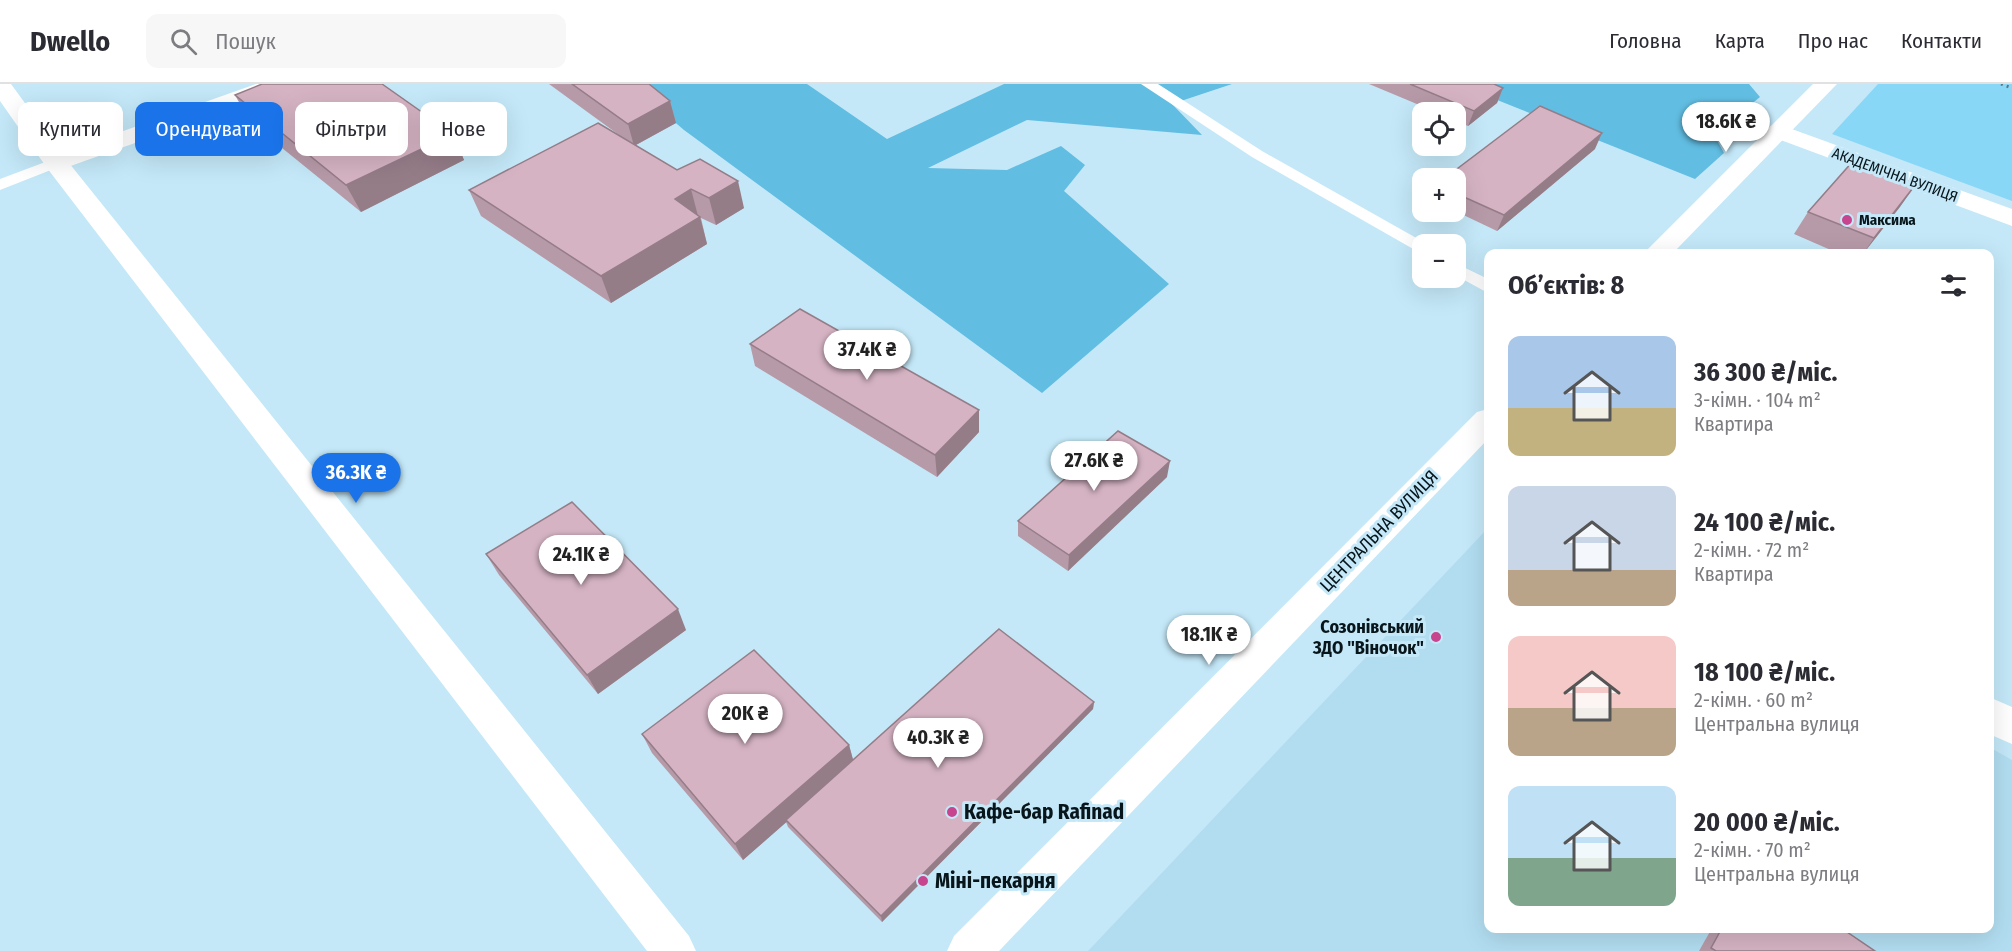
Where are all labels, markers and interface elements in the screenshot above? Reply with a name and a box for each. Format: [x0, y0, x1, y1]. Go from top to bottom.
search box [146, 14, 566, 68]
text: Dwello [30, 25, 110, 58]
icon: search [167, 25, 200, 58]
text: Пошук [215, 28, 276, 55]
text: Головна [1609, 28, 1682, 54]
text: Карта [1715, 28, 1765, 54]
text: Про нас [1798, 28, 1868, 54]
text: Контакти [1901, 28, 1982, 54]
chip: Купити [18, 102, 123, 156]
chip: Орендувати [135, 102, 283, 156]
chip: Фільтри [295, 102, 408, 156]
chip: Нове [420, 102, 507, 156]
map controls [1412, 102, 1466, 288]
button: locate [1412, 102, 1466, 156]
pin: 18.6K ₴ [1671, 102, 1781, 153]
text: 18.6K ₴ [1696, 109, 1756, 133]
street label: АКАДЕМІЧНА ВУЛИЦЯ [1830, 144, 1960, 206]
button: + [1412, 168, 1466, 222]
place label: Максима [1859, 211, 1916, 229]
marker: Максима [1840, 213, 1854, 227]
button: − [1412, 234, 1466, 288]
icon: filters [1937, 269, 1970, 302]
text: Об’єктів: 8 [1508, 270, 1624, 301]
pin: 37.4K ₴ [812, 330, 922, 381]
text: 37.4K ₴ [838, 337, 896, 361]
text: 36 300 ₴/міс. [1694, 357, 1838, 388]
icon: home [1556, 360, 1628, 432]
text: 3-кімн. · 104 m² [1694, 388, 1821, 412]
text: Квартира [1694, 412, 1774, 436]
pin: 27.6K ₴ [1039, 441, 1149, 492]
text: 27.6K ₴ [1065, 448, 1123, 472]
pin: 36.3K ₴ [301, 453, 411, 504]
text: 36.3K ₴ [326, 460, 386, 484]
street label: ЦЕНТРАЛЬНА ВУЛИЦЯ [1315, 465, 1443, 597]
text: 24 100 ₴/міс. [1694, 507, 1835, 538]
icon: home [1556, 510, 1628, 582]
pin: 24.1K ₴ [526, 535, 636, 586]
text: 2-кімн. · 72 m² [1694, 538, 1809, 562]
text: 24.1K ₴ [553, 542, 609, 566]
text: Квартира [1694, 562, 1774, 586]
pin: 18.1K ₴ [1154, 615, 1264, 666]
place label: Созонівський ЗДО "Віночок" [1312, 616, 1424, 659]
text: 18.1K ₴ [1181, 622, 1237, 646]
marker: Созонівський ЗДО "Віночок" [1429, 630, 1443, 644]
text: 18 100 ₴/міс. [1694, 657, 1835, 688]
icon: home [1556, 660, 1628, 732]
text: 2-кімн. · 60 m² [1694, 688, 1813, 712]
pin: 20K ₴ [703, 694, 787, 745]
text: 20K ₴ [722, 701, 768, 725]
text: Центральна вулиця [1694, 712, 1860, 736]
pin: 40.3K ₴ [883, 718, 993, 769]
text: 40.3K ₴ [907, 725, 969, 749]
place label: Кафе-бар Rafinad [964, 799, 1124, 825]
marker: Кафе-бар Rafinad [945, 805, 959, 819]
text: 20 000 ₴/міс. [1694, 807, 1840, 838]
icon: home [1556, 810, 1628, 882]
text: 2-кімн. · 70 m² [1694, 838, 1811, 862]
text: Центральна вулиця [1694, 862, 1860, 886]
place label: Міні-пекарня [935, 868, 1056, 894]
marker: Міні-пекарня [916, 874, 930, 888]

